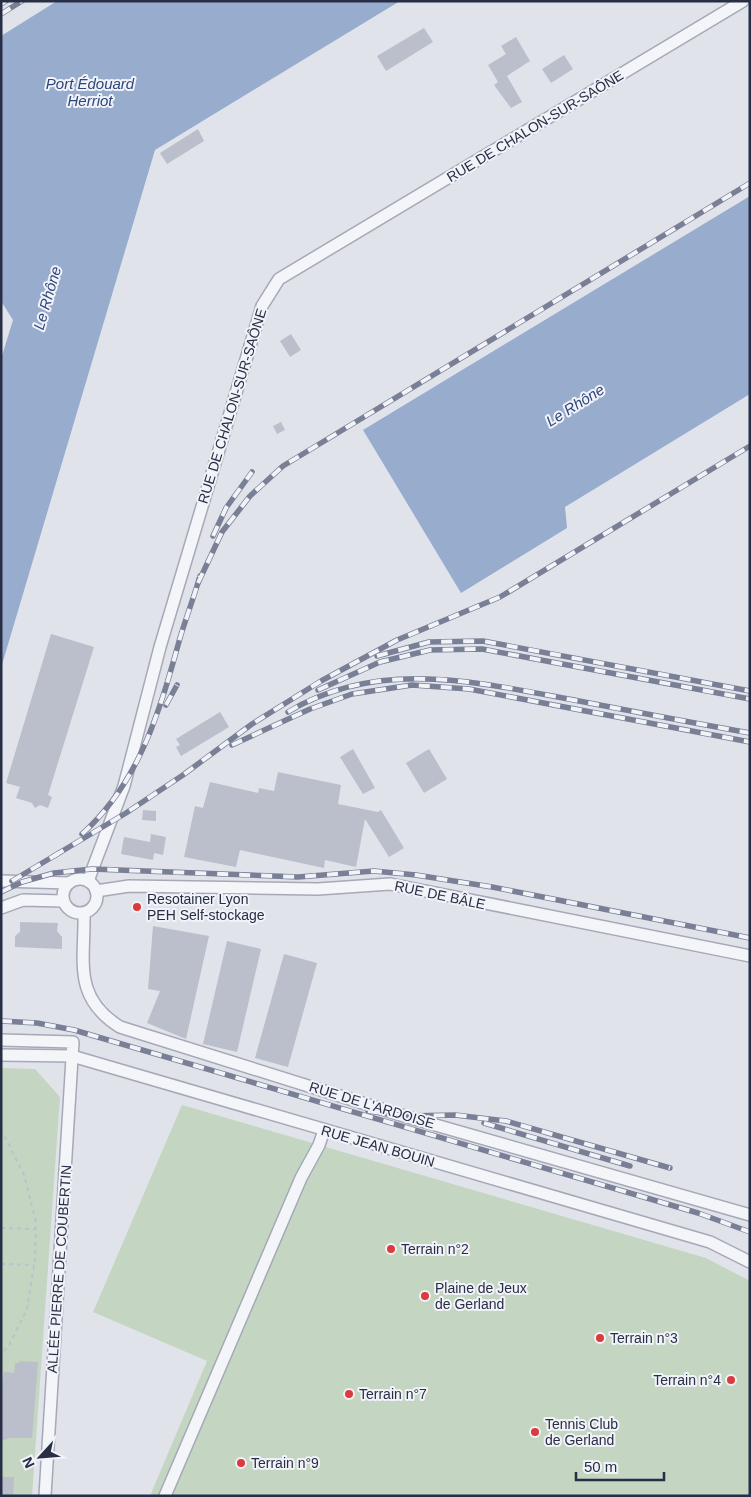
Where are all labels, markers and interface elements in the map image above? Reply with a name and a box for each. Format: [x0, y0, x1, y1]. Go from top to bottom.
street label: RUE DE CHALON-SUR-SAÔNE [444, 67, 626, 185]
water label: Port Édouard Herriot [46, 75, 135, 109]
water label: Le Rhône [30, 264, 64, 332]
street label: RUE DE CHALON-SUR-SAÔNE [195, 307, 269, 505]
water label: Le Rhône [543, 381, 607, 429]
street label: RUE DE BÂLE [393, 878, 487, 912]
place label: Resotainer Lyon PEH Self-stockage [147, 891, 265, 923]
marker: Resotainer Lyon PEH Self-stockage [131, 901, 143, 913]
street label: RUE DE L'ARDOISE [307, 1078, 437, 1132]
street label: RUE JEAN BOUIN [319, 1122, 437, 1170]
street label: ALLÉE PIERRE DE COUBERTIN [44, 1164, 74, 1374]
place label: Terrain n°2 [401, 1241, 469, 1257]
marker: Terrain n°2 [385, 1243, 397, 1255]
place label: Plaine de Jeux de Gerland [435, 1280, 527, 1312]
marker: Plaine de Jeux de Gerland [419, 1290, 431, 1302]
place label: Terrain n°3 [610, 1330, 678, 1346]
marker: Terrain n°3 [594, 1332, 606, 1344]
place label: Terrain n°4 [653, 1372, 721, 1388]
marker: Terrain n°4 [725, 1374, 737, 1386]
place label: Terrain n°7 [359, 1386, 427, 1402]
marker: Terrain n°7 [343, 1388, 355, 1400]
place label: Tennis Club de Gerland [545, 1416, 618, 1448]
marker: Tennis Club de Gerland [529, 1426, 541, 1438]
north arrow [15, 1432, 65, 1482]
scale bar [576, 1450, 664, 1482]
text: N [19, 1455, 38, 1471]
place label: Terrain n°9 [251, 1455, 319, 1471]
marker: Terrain n°9 [235, 1457, 247, 1469]
text: 50 m [584, 1458, 617, 1475]

